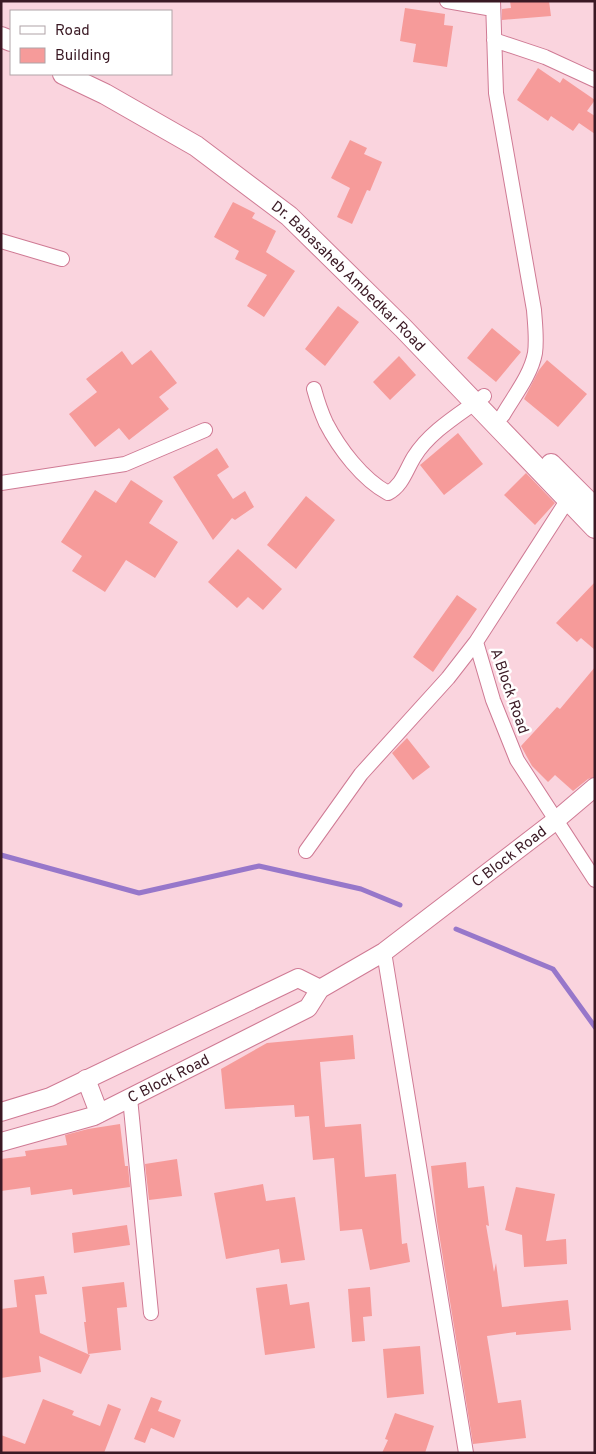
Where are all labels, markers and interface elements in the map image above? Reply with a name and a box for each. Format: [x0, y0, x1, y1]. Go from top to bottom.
legend [10, 10, 172, 75]
text: Road [55, 22, 90, 41]
text: Building [55, 47, 110, 66]
street label: Dr. Babasaheb Ambedkar Road [267, 198, 429, 356]
street label: A Block Road [485, 646, 532, 737]
street label: C Block Road [469, 823, 551, 892]
street label: C Block Road [125, 1051, 213, 1108]

